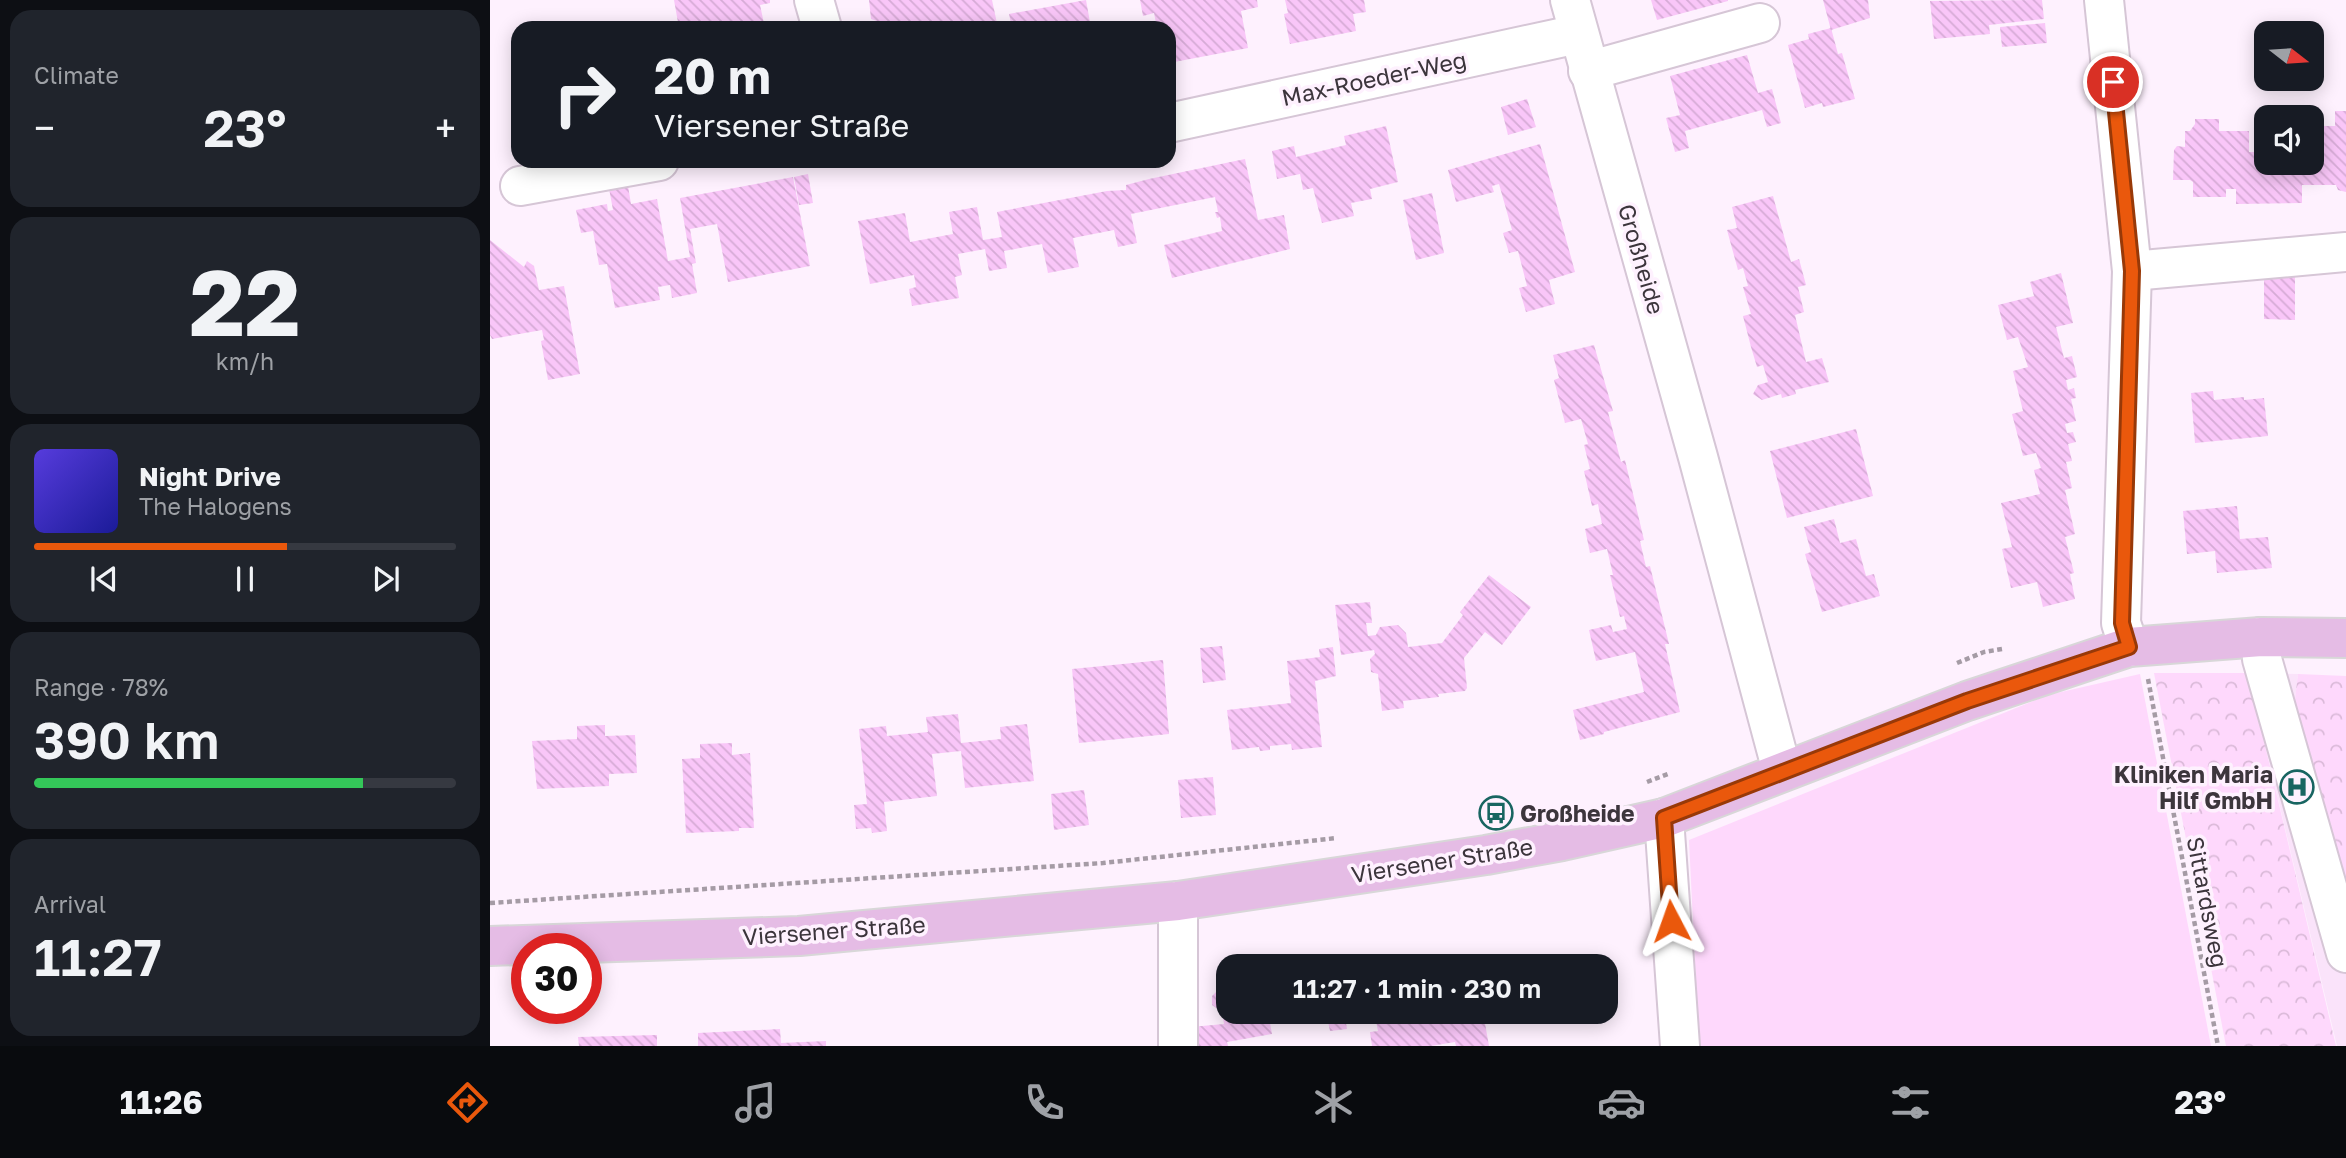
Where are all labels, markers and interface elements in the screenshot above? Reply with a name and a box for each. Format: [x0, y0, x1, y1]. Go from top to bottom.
north arrow [2254, 21, 2324, 91]
map controls [2254, 21, 2324, 175]
street label: Max-Roeder-Weg [1279, 45, 1469, 111]
text: 20 m [654, 46, 771, 105]
icon: right [539, 49, 630, 140]
pin [2083, 52, 2143, 112]
text: Climate [34, 61, 119, 89]
icon: arrive [2094, 63, 2132, 101]
text: 23° [204, 96, 286, 158]
text: − [34, 105, 55, 150]
text: + [435, 105, 456, 150]
button: sound [2254, 105, 2324, 175]
text: Viersener Straße [654, 106, 909, 144]
street label: Großheide [1613, 201, 1671, 317]
text: 22 [189, 247, 301, 356]
text: km/h [216, 347, 274, 375]
text: Night Drive [139, 461, 281, 492]
text: The Halogens [139, 492, 292, 520]
icon: previous [85, 560, 123, 598]
icon: pause [226, 560, 264, 598]
icon: next [367, 560, 405, 598]
text: Range · 78% [34, 673, 168, 701]
text: 390 km [34, 708, 219, 770]
place label: Kliniken Maria Hilf GmbH [2114, 760, 2273, 814]
hospital icon: Kliniken Maria Hilf GmbH [2278, 768, 2316, 806]
bus stop icon: Großheide [1477, 794, 1515, 832]
place label: Großheide [1520, 799, 1635, 827]
street label: Viersener Straße [1349, 832, 1535, 888]
street label: Sittardsweg [2182, 834, 2234, 970]
position arrow [1634, 884, 1708, 958]
text: Arrival [34, 890, 106, 918]
street label: Viersener Straße [741, 910, 927, 950]
text: 11:27 [34, 925, 162, 987]
speed limit sign: 30 [511, 933, 602, 1024]
text: 11:27 · 1 min · 230 m [1293, 973, 1541, 1004]
icon: directions [443, 1078, 492, 1127]
icon: music [731, 1078, 780, 1127]
icon: phone [1020, 1078, 1069, 1127]
icon: climate [1309, 1078, 1358, 1127]
icon: car [1597, 1078, 1646, 1127]
icon: filters [1886, 1078, 1935, 1127]
text: 11:26 [120, 1083, 203, 1121]
text: 23° [2175, 1083, 2226, 1121]

